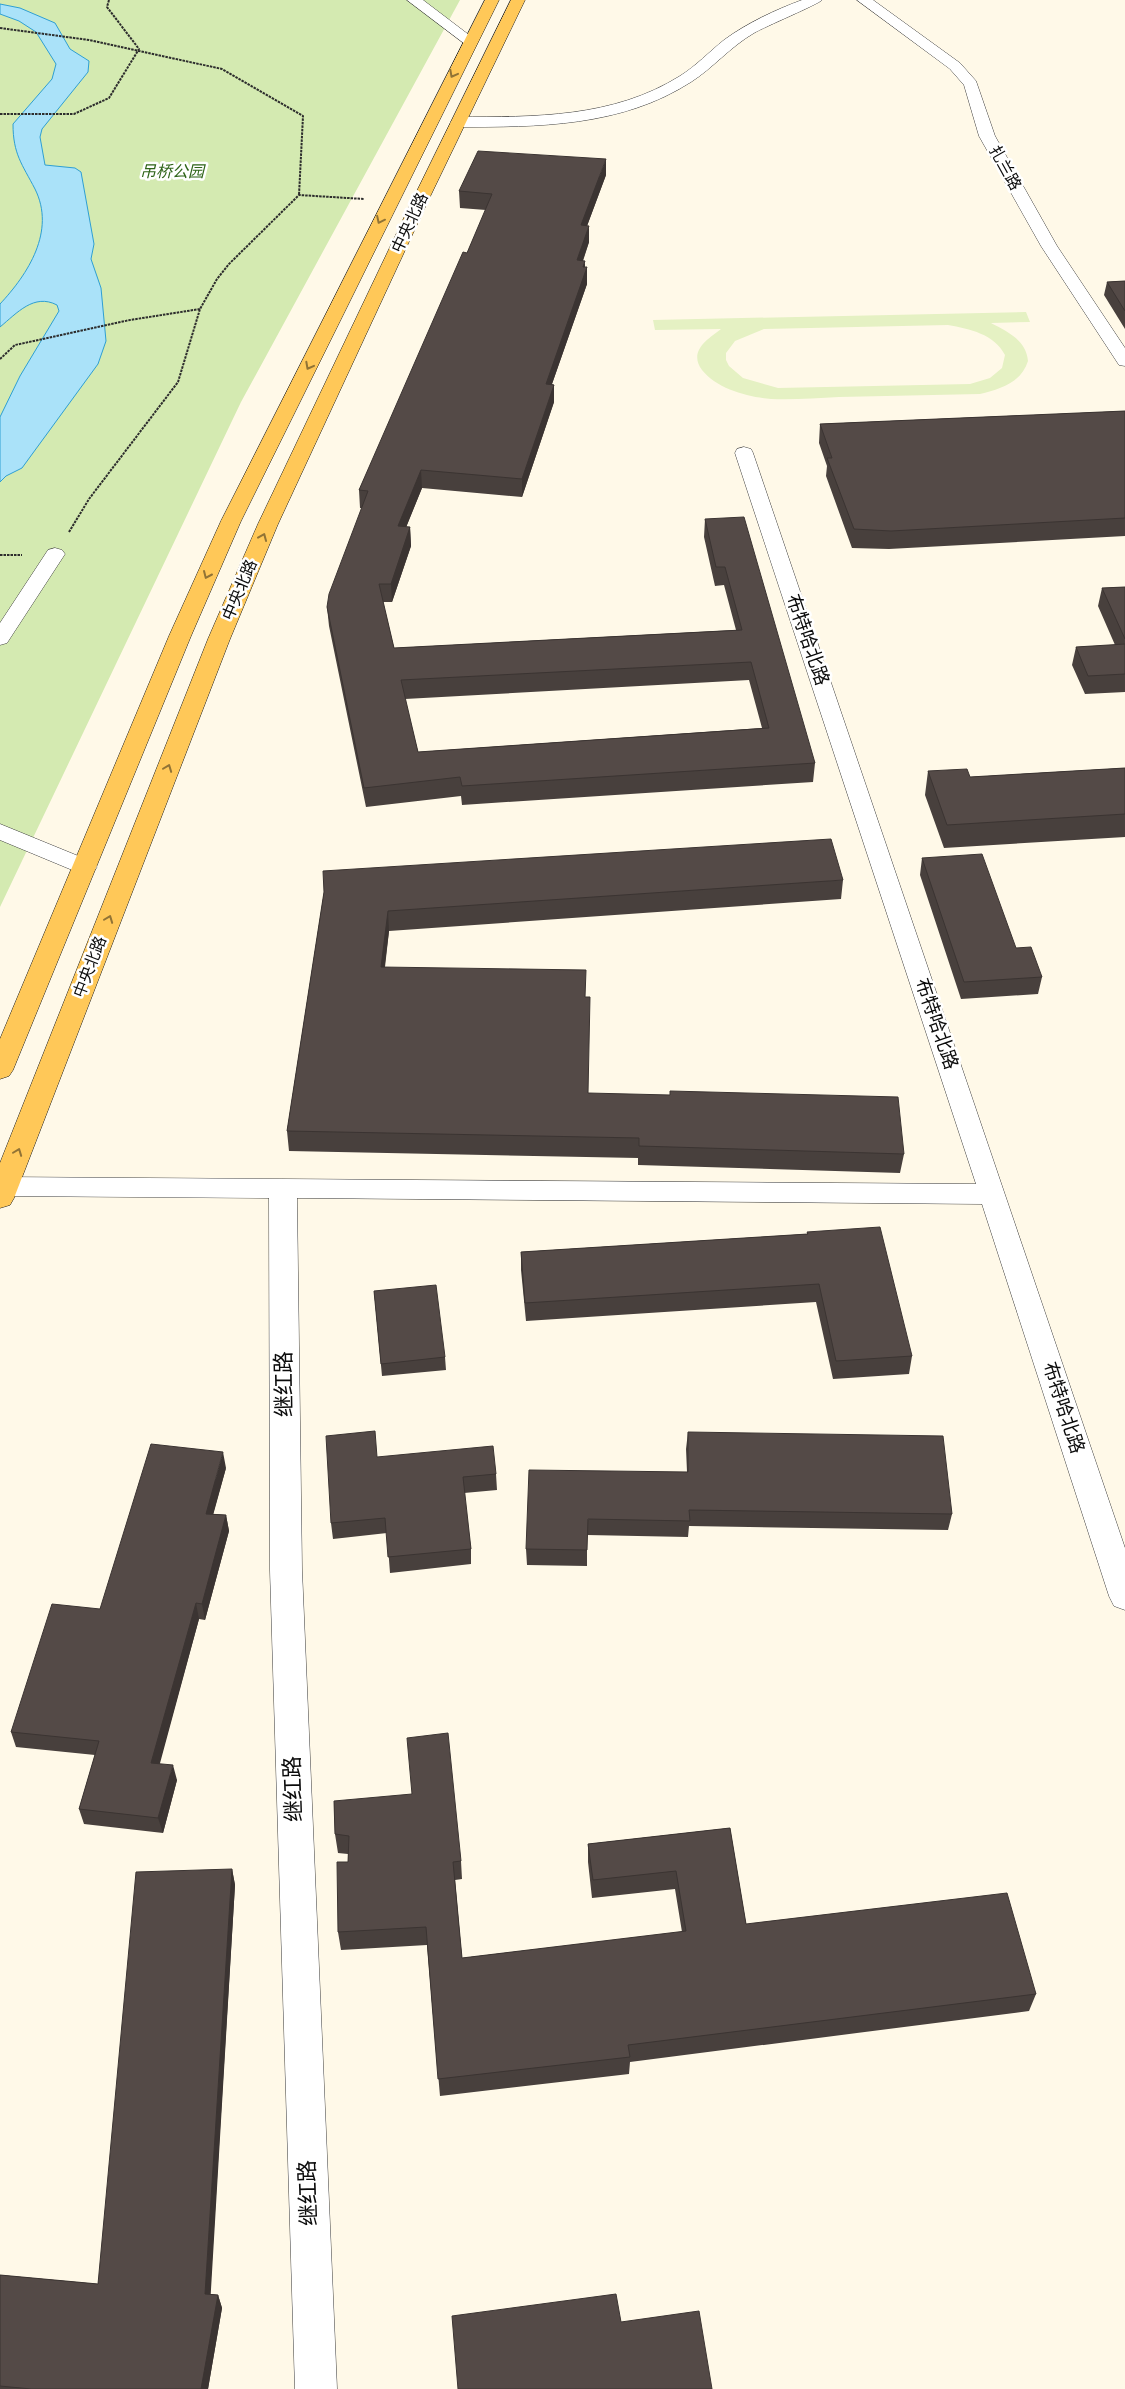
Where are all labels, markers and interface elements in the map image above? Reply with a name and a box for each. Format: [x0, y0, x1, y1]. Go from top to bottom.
one-way arrow [449, 69, 459, 78]
street label: 扎兰路 [983, 141, 1027, 195]
park label: 吊桥公园 [140, 160, 206, 184]
street label: 中央北路 [386, 189, 434, 257]
one-way arrow [376, 214, 386, 223]
one-way arrow [305, 360, 315, 369]
one-way arrow [256, 533, 267, 542]
street label: 中央北路 [216, 556, 264, 624]
one-way arrow [203, 570, 214, 579]
street label: 布特哈北路 [778, 590, 836, 690]
one-way arrow [162, 764, 173, 773]
one-way arrow [103, 916, 113, 924]
street label: 中央北路 [67, 933, 113, 1001]
street label: 布特哈北路 [907, 974, 965, 1074]
one-way arrow [12, 1148, 22, 1157]
street label: 继红路 [268, 1351, 302, 1417]
street label: 布特哈北路 [1035, 1358, 1091, 1458]
street label: 继红路 [276, 1755, 312, 1823]
street label: 继红路 [291, 2159, 327, 2227]

